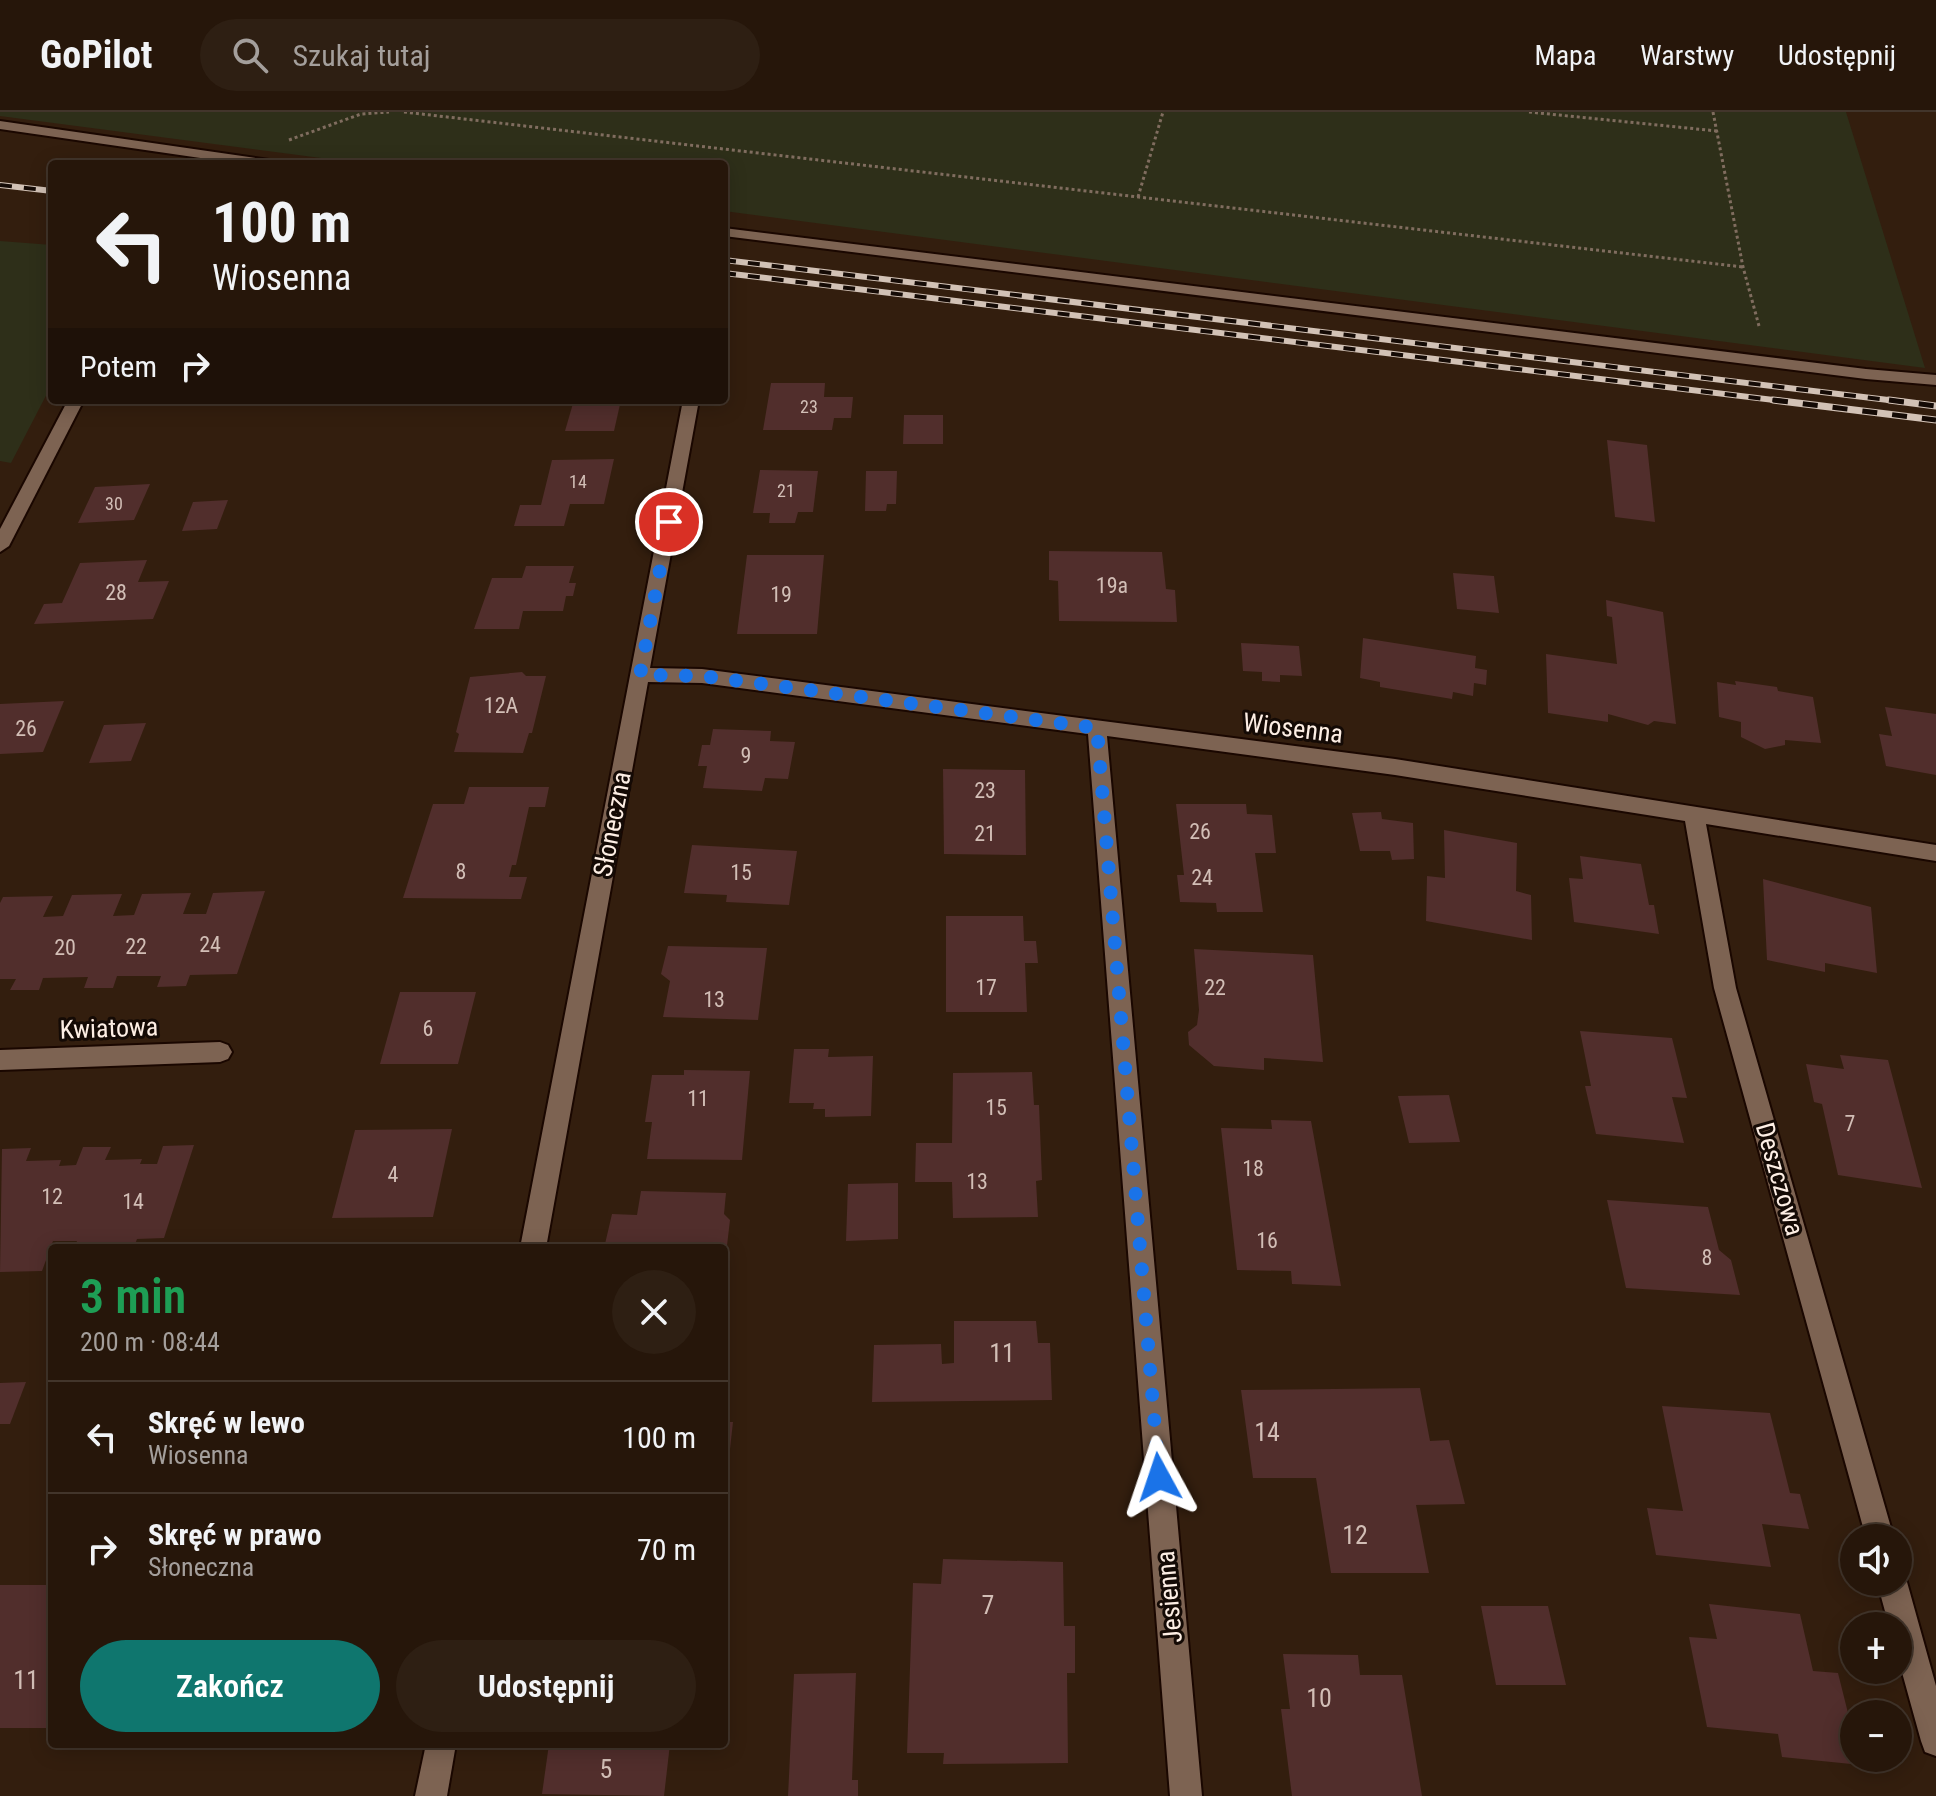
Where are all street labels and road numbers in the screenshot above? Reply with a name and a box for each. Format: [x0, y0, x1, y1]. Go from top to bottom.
street label: Wiosenna [1241, 707, 1345, 749]
street label: Słoneczna [587, 769, 637, 879]
street label: Kwiatowa [59, 1011, 159, 1045]
street label: Deszczowa [1750, 1119, 1810, 1239]
street label: Jesienna [1150, 1550, 1188, 1644]

